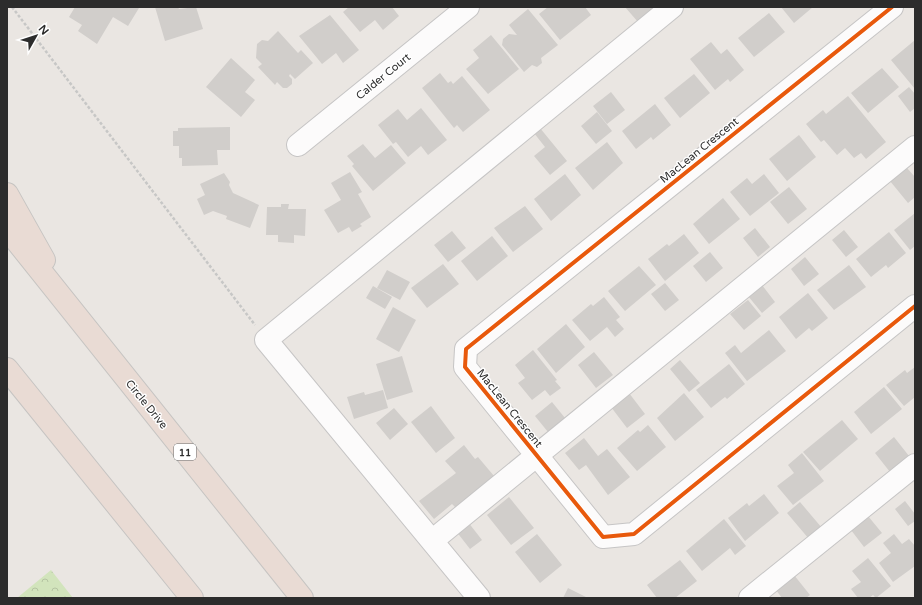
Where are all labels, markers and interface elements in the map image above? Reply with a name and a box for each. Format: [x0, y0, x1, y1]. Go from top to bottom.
north arrow [16, 16, 56, 56]
text: N [36, 22, 51, 38]
street label: Calder Court [354, 51, 413, 102]
street label: MacLean Crescent [658, 115, 741, 186]
street label: MacLean Crescent [474, 367, 545, 450]
street label: Circle Drive [123, 377, 170, 431]
road number: 11 [174, 444, 196, 460]

